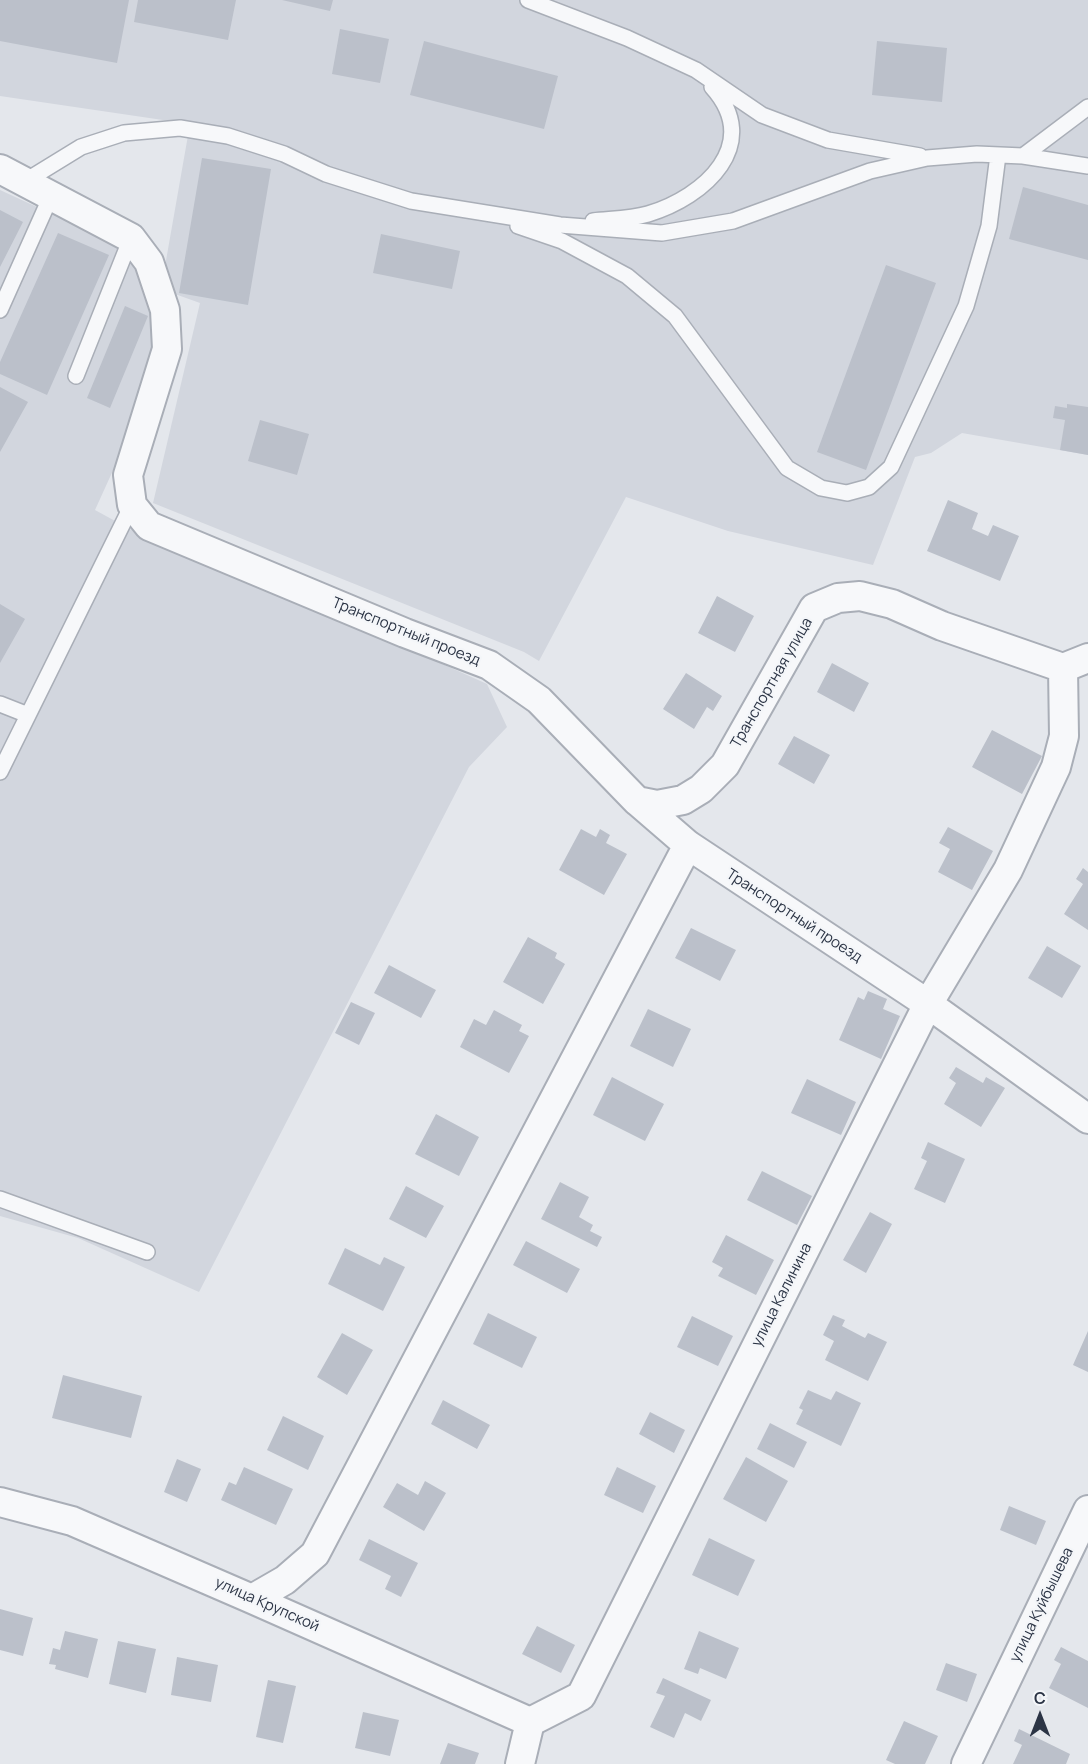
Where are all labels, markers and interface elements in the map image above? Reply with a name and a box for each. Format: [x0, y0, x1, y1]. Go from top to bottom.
street label: Транспортный проезд [329, 594, 483, 670]
street label: Транспортная улица [727, 615, 817, 751]
street label: Транспортный проезд [723, 865, 865, 967]
street label: улица Калинина [748, 1240, 816, 1350]
street label: улица Куйбышева [1006, 1545, 1078, 1665]
street label: улица Крупской [212, 1574, 322, 1636]
north arrow [1010, 1686, 1070, 1746]
text: С [1034, 1687, 1046, 1709]

